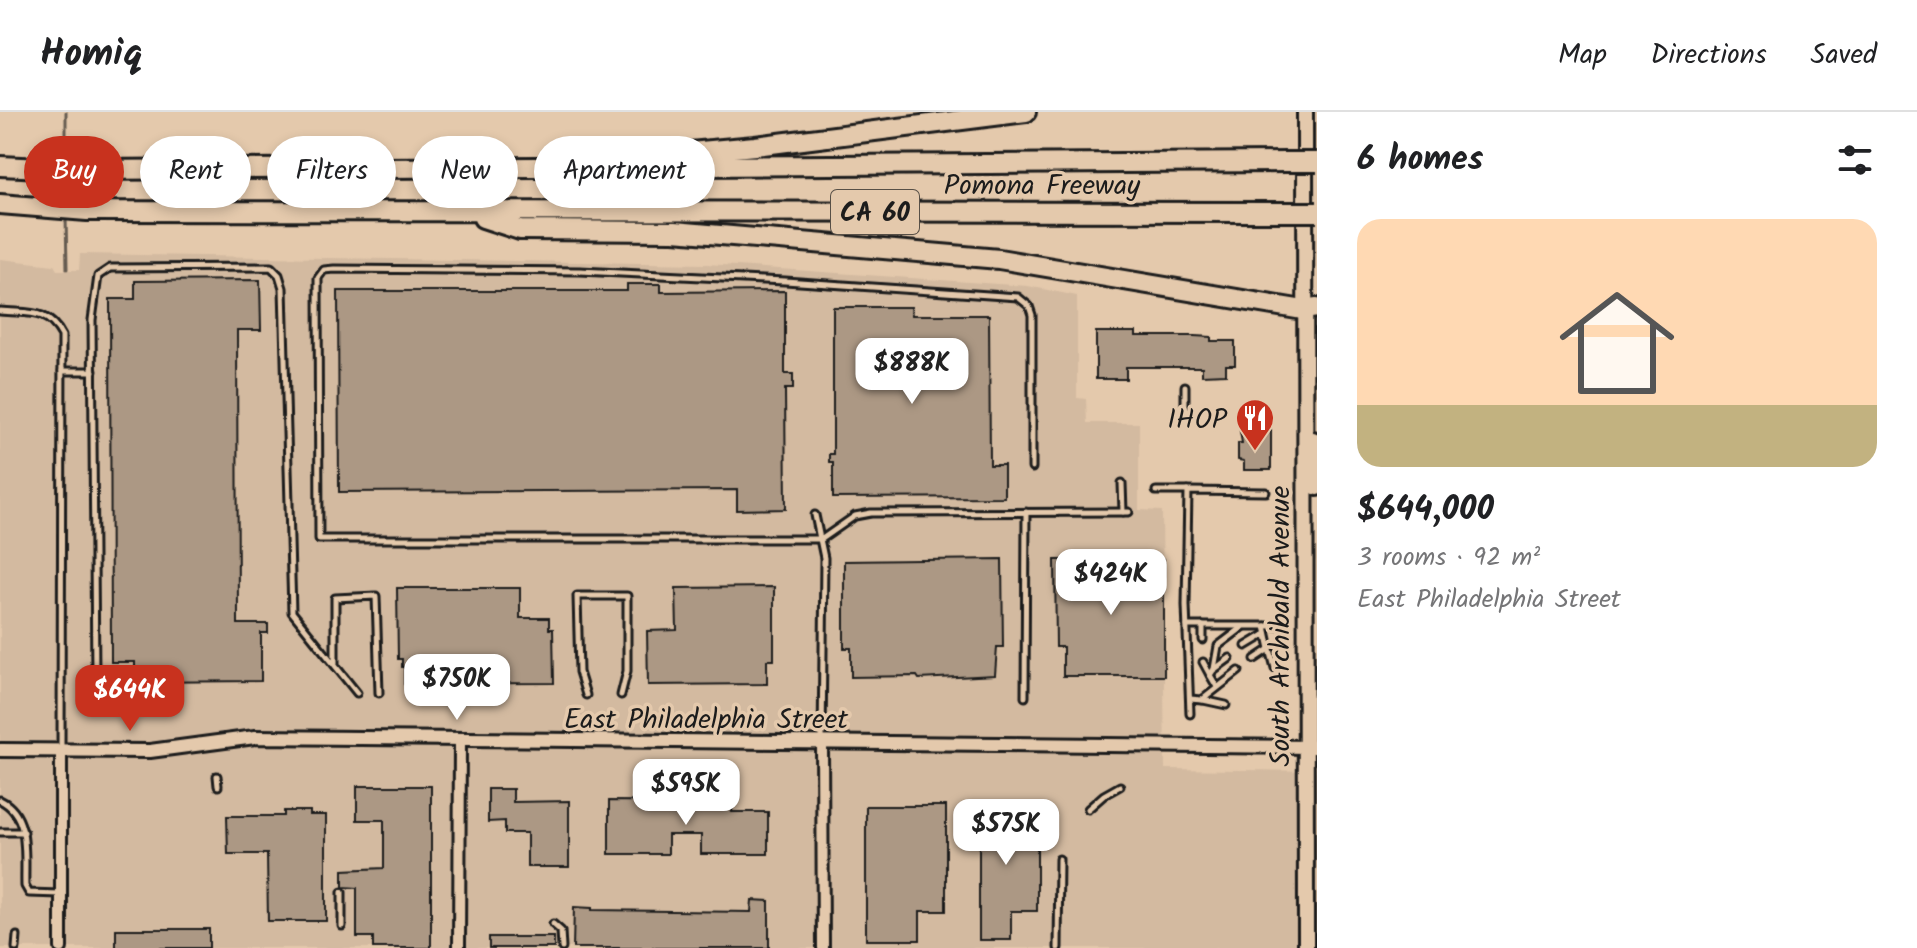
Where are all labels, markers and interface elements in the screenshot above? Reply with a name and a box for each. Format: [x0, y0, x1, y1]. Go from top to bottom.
text: Homiq [40, 25, 143, 85]
text: Map [1558, 33, 1607, 78]
text: Directions [1651, 33, 1767, 78]
text: Saved [1811, 33, 1877, 78]
text: 6 homes [1357, 133, 1483, 187]
chip: Buy [24, 136, 124, 208]
chip: Rent [140, 136, 251, 208]
chip: Filters [267, 136, 396, 208]
chip: New [412, 136, 518, 208]
chip: Apartment [534, 136, 715, 208]
icon: filters [1833, 138, 1877, 182]
street label: Pomona Freeway [944, 164, 1141, 209]
road number: CA 60 [831, 190, 919, 234]
icon: home [1545, 271, 1689, 415]
pin: $888K [856, 338, 968, 406]
text: $888K [873, 343, 951, 385]
restaurant icon: IHOP [1234, 397, 1276, 452]
place label: IHOP [1167, 398, 1228, 443]
text: $644,000 [1357, 483, 1494, 537]
street label: South Archibald Avenue [1259, 485, 1304, 766]
text: 3 rooms · 92 m² [1357, 537, 1540, 579]
pin: $424K [1055, 549, 1167, 617]
text: $424K [1074, 554, 1148, 596]
text: East Philadelphia Street [1357, 579, 1621, 621]
pin: $750K [401, 654, 513, 722]
text: $750K [422, 659, 492, 701]
pin: $644K [74, 665, 186, 733]
text: $644K [93, 670, 167, 712]
street label: East Philadelphia Street [564, 698, 849, 743]
pin: $595K [630, 759, 742, 827]
text: $595K [651, 764, 721, 806]
pin: $575K [950, 799, 1062, 867]
text: $575K [971, 804, 1041, 846]

